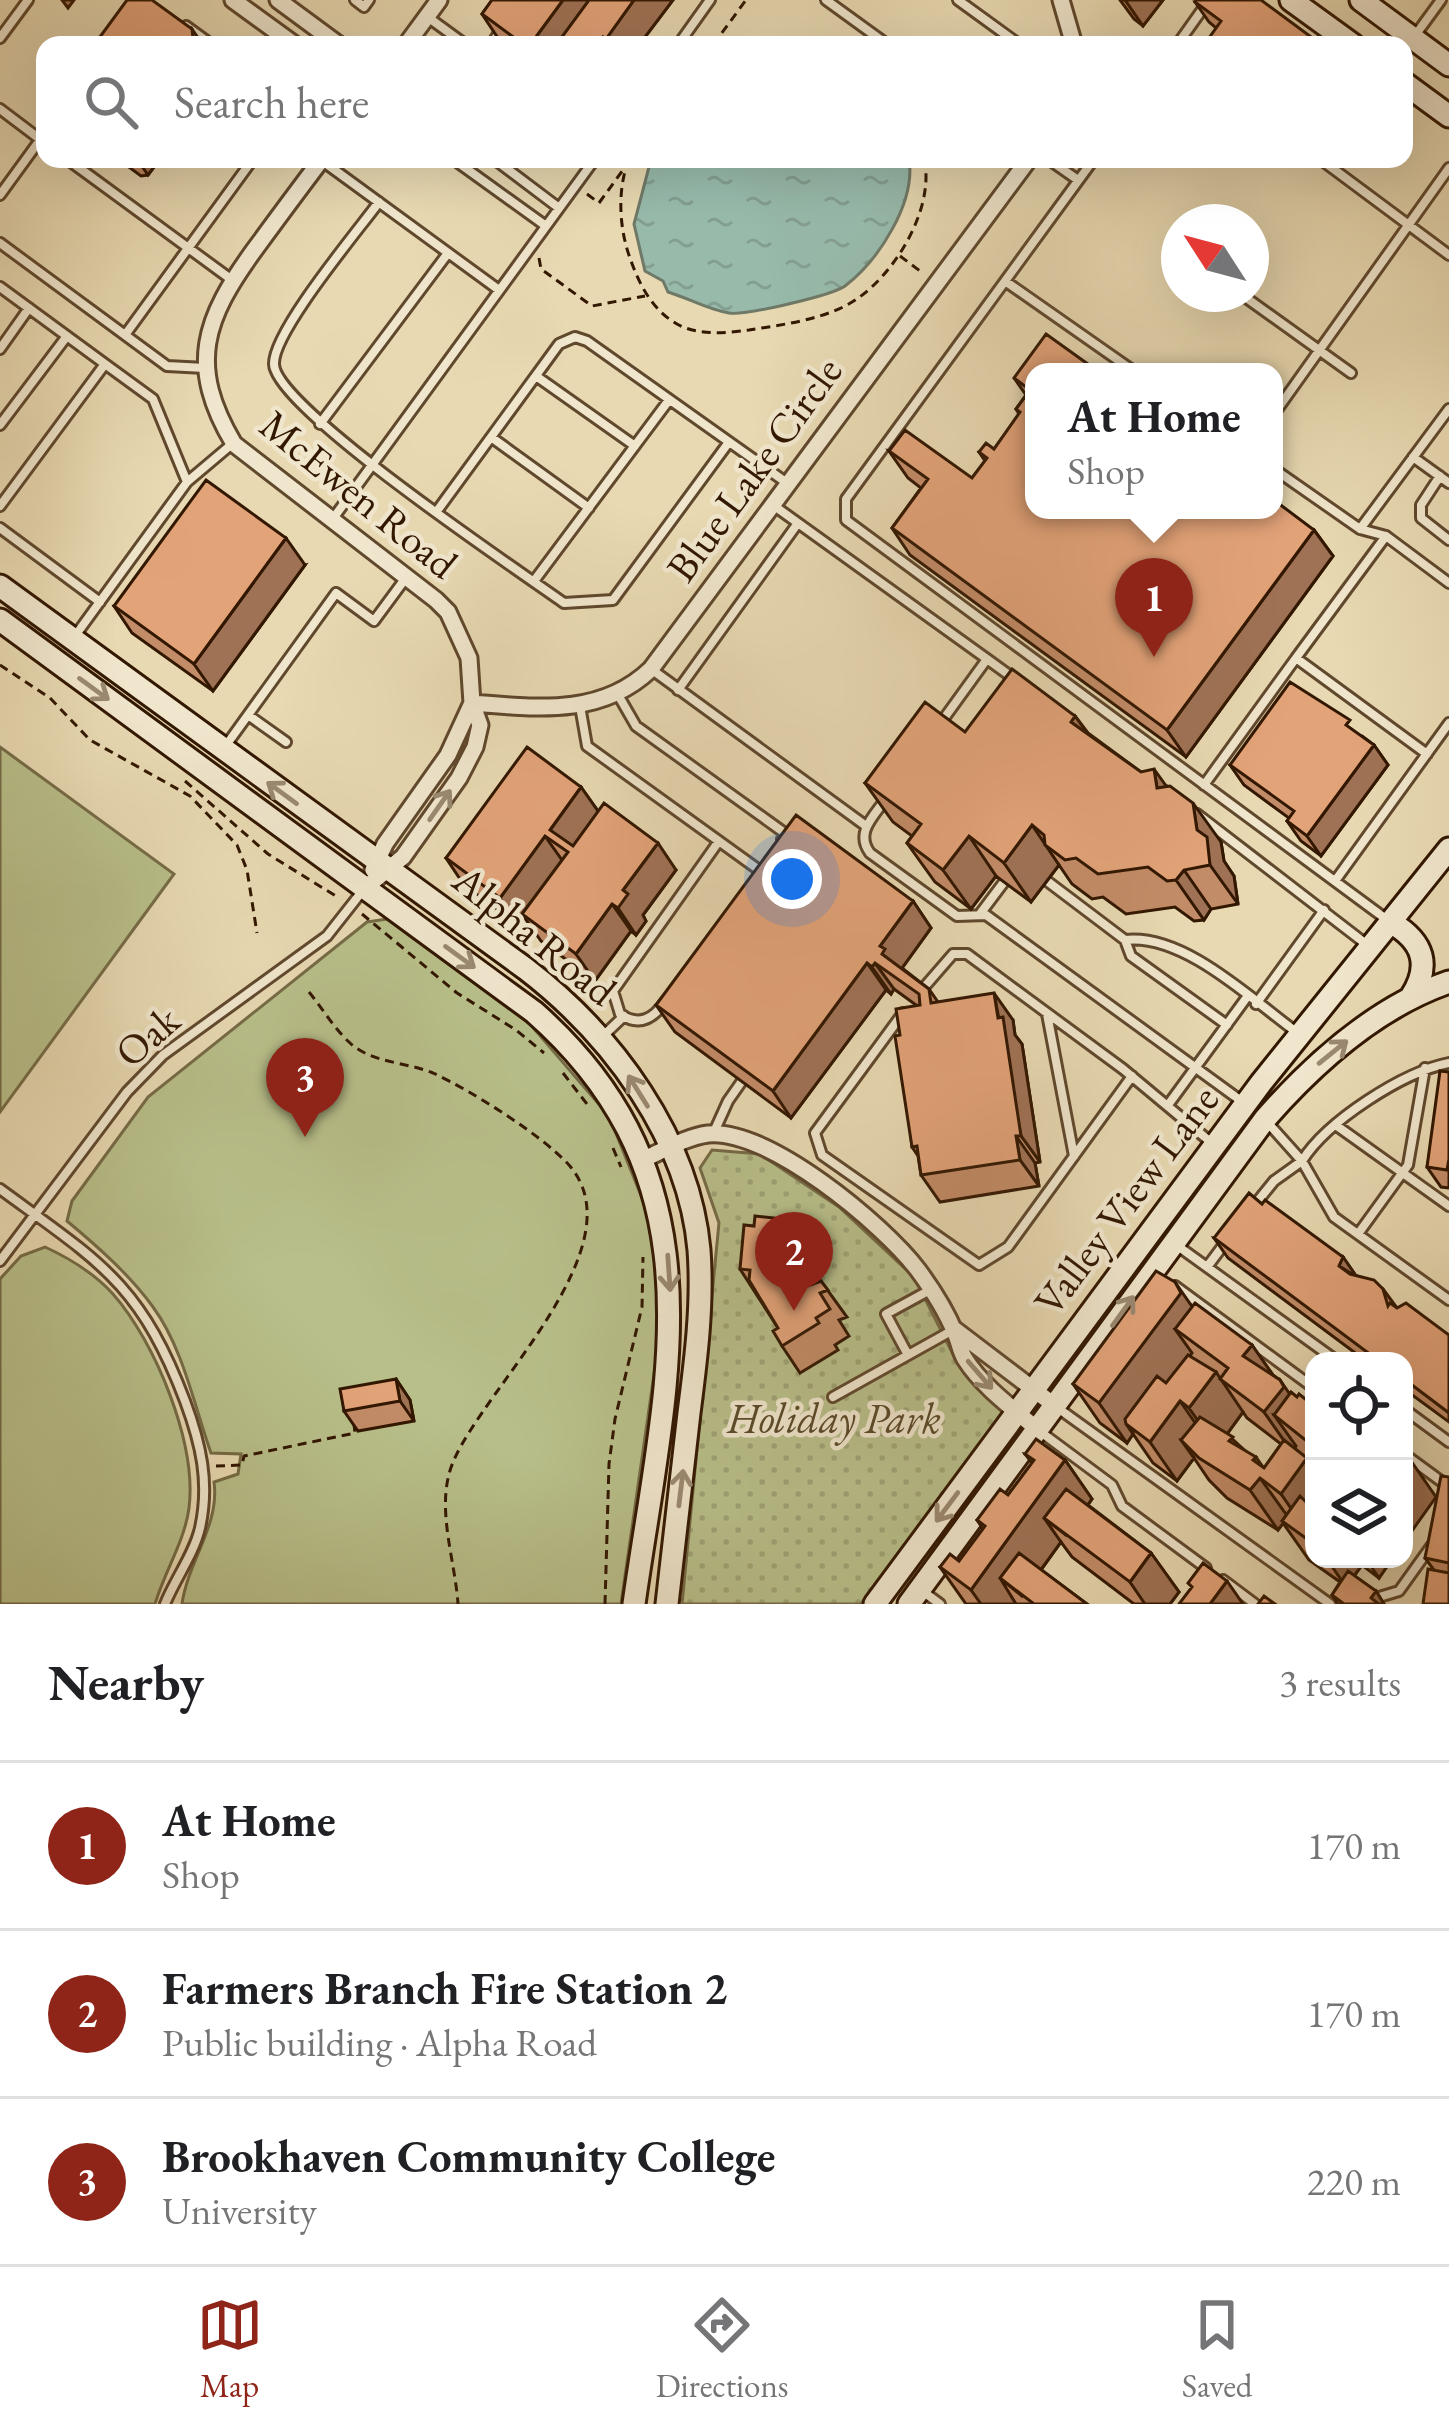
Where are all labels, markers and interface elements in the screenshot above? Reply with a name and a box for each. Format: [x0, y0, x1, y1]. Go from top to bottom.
search box [36, 36, 1413, 168]
icon: search [78, 69, 144, 135]
text: Search here [174, 73, 369, 131]
north arrow [1161, 204, 1269, 312]
street label: Blue Lake Circle [654, 346, 854, 592]
popup [1025, 363, 1283, 519]
text: At Home [1067, 387, 1241, 445]
street label: McEwen Road [249, 397, 470, 591]
text: Shop [1067, 445, 1145, 496]
pin: 1 [1115, 558, 1193, 657]
one-way arrow [77, 676, 110, 702]
one-way arrow [266, 781, 299, 807]
one-way arrow [427, 788, 452, 822]
your location [762, 849, 822, 909]
street label: Alpha Road [441, 852, 629, 1018]
one-way arrow [443, 943, 476, 969]
street label: Oak [103, 992, 192, 1079]
pin: 3 [266, 1038, 344, 1137]
one-way arrow [1317, 1039, 1348, 1066]
street label: Valley View Lane [1021, 1074, 1231, 1326]
one-way arrow [626, 1075, 650, 1109]
pin: 2 [755, 1212, 833, 1311]
one-way arrow [658, 1253, 681, 1292]
one-way arrow [1110, 1295, 1136, 1328]
map controls [1305, 1352, 1413, 1568]
button: locate [1305, 1352, 1413, 1460]
one-way arrow [966, 1359, 993, 1390]
park label: Holiday Park [726, 1391, 941, 1446]
button: layers [1305, 1460, 1413, 1568]
one-way arrow [670, 1469, 692, 1508]
one-way arrow [935, 1490, 961, 1523]
text: Nearby [48, 1649, 204, 1715]
text: 3 results [1279, 1657, 1401, 1708]
text: At Home [162, 1791, 336, 1849]
text: 1 [77, 1820, 97, 1871]
text: 170 m [1307, 1820, 1401, 1871]
text: Shop [162, 1849, 240, 1900]
text: Farmers Branch Fire Station 2 [162, 1959, 727, 2017]
text: 2 [77, 1988, 97, 2039]
text: 170 m [1307, 1988, 1401, 2039]
text: Public building · Alpha Road [162, 2017, 597, 2068]
text: Brookhaven Community College [162, 2127, 775, 2185]
text: 3 [77, 2156, 97, 2207]
text: 220 m [1307, 2156, 1401, 2207]
text: University [162, 2185, 317, 2236]
tab: Map [197, 2292, 263, 2407]
tab: Directions [656, 2292, 789, 2407]
tab: Saved [1182, 2292, 1252, 2407]

